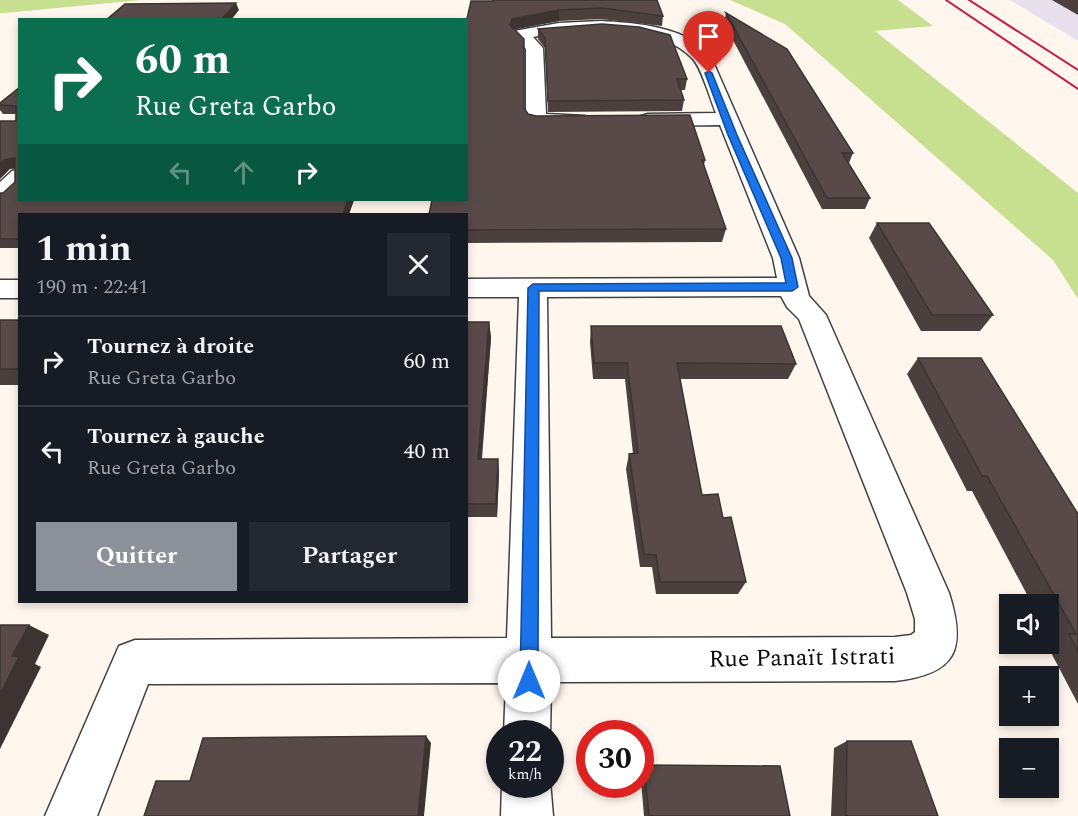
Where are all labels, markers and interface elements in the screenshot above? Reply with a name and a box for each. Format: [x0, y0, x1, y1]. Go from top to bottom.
pin [683, 11, 734, 73]
icon: arrive [692, 20, 725, 53]
text: 60 m [135, 29, 230, 92]
icon: right [36, 42, 114, 120]
text: Rue Greta Garbo [135, 86, 336, 128]
icon: left [164, 156, 197, 189]
icon: ahead [227, 156, 260, 189]
icon: right [290, 156, 323, 189]
text: 1 min [36, 222, 132, 277]
button: close [387, 233, 450, 296]
text: 190 m · 22:41 [36, 272, 148, 302]
text: Tournez à droite [87, 330, 254, 363]
icon: right [36, 345, 69, 378]
text: 60 m [404, 345, 450, 378]
text: Rue Greta Garbo [87, 363, 236, 393]
text: Tournez à gauche [87, 420, 265, 453]
icon: left [36, 435, 69, 468]
text: 40 m [404, 435, 450, 468]
text: Rue Greta Garbo [87, 453, 236, 483]
button: Quitter [36, 522, 237, 591]
button: Partager [249, 522, 450, 591]
map controls [999, 594, 1059, 798]
button: sound [999, 594, 1059, 654]
street label: Rue Panaït Istrati [708, 638, 896, 678]
position arrow [497, 649, 561, 713]
button: + [999, 666, 1059, 726]
speed limit sign: 30 [576, 720, 654, 798]
text: 22 [508, 729, 542, 775]
button: − [999, 738, 1059, 798]
text: km/h [508, 763, 542, 786]

